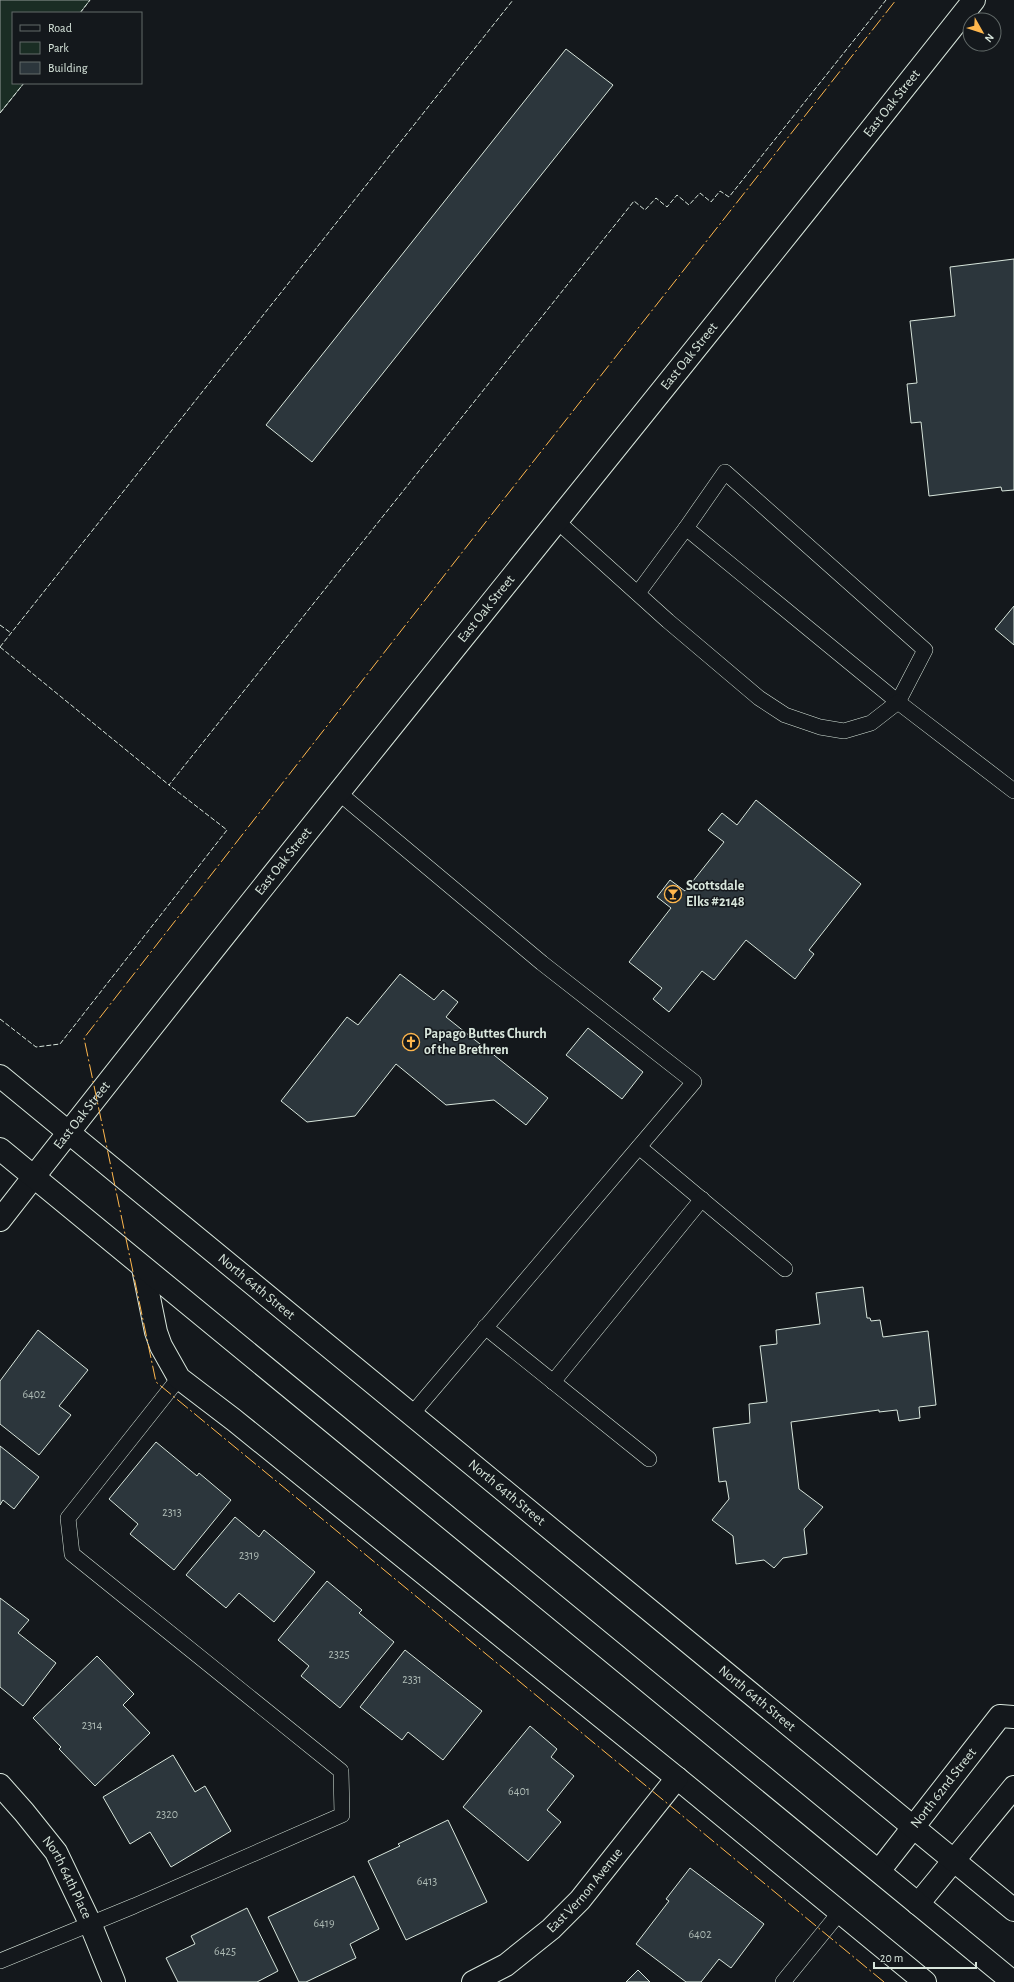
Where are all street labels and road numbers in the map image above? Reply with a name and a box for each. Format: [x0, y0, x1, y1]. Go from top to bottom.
street label: East Oak Street [861, 67, 923, 140]
street label: East Oak Street [658, 320, 721, 393]
street label: East Oak Street [455, 572, 518, 645]
street label: East Oak Street [252, 825, 315, 898]
street label: East Oak Street [51, 1078, 113, 1152]
street label: North 64th Street [215, 1251, 298, 1323]
street label: North 64th Street [466, 1457, 548, 1529]
street label: North 64th Street [716, 1663, 798, 1734]
street label: North 62nd Street [908, 1745, 979, 1831]
street label: North 64th Place [39, 1834, 94, 1921]
street label: East Vernon Avenue [544, 1846, 625, 1936]

